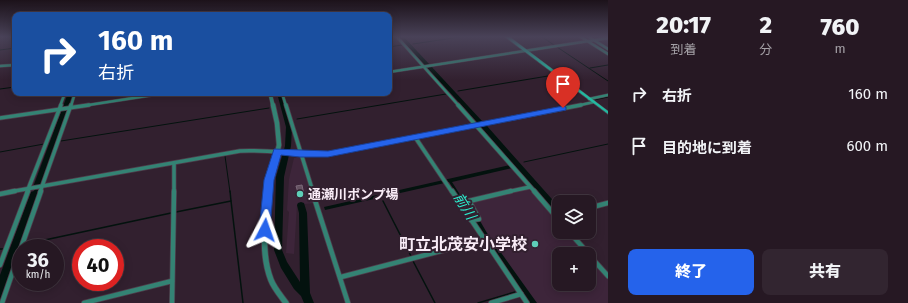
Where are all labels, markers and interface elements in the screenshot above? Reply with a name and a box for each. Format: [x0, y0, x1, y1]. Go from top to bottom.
text: 20:17 [656, 11, 711, 39]
text: 2 [759, 11, 772, 39]
text: 760 [821, 13, 860, 41]
text: 160 m [98, 24, 173, 57]
icon: right [32, 28, 84, 80]
text: m [835, 41, 846, 56]
text: 到着 [671, 42, 697, 57]
text: 分 [759, 42, 772, 57]
text: 右折 [98, 62, 134, 84]
pin [546, 67, 580, 108]
icon: arrive [552, 73, 574, 95]
icon: right [628, 83, 650, 105]
text: 160 m [848, 85, 888, 103]
text: 右折 [662, 87, 692, 105]
icon: arrive [628, 135, 650, 157]
text: 600 m [846, 137, 888, 155]
text: 目的地に到着 [662, 139, 752, 157]
place label: 通瀬川ポンプ場 [308, 187, 399, 202]
marker: 通瀬川ポンプ場 [295, 189, 305, 199]
water label: 前川 [450, 190, 480, 224]
map controls [552, 195, 596, 291]
button: layers [552, 195, 596, 239]
position arrow [244, 209, 286, 251]
place label: 町立北茂安小学校 [399, 235, 527, 254]
speed limit sign: 40 [72, 239, 124, 291]
marker: 町立北茂安小学校 [530, 239, 540, 249]
button: + [552, 247, 596, 291]
text: 36 [27, 248, 49, 272]
button: 終了 [628, 249, 754, 295]
button: 共有 [762, 249, 888, 295]
text: km/h [26, 269, 50, 281]

